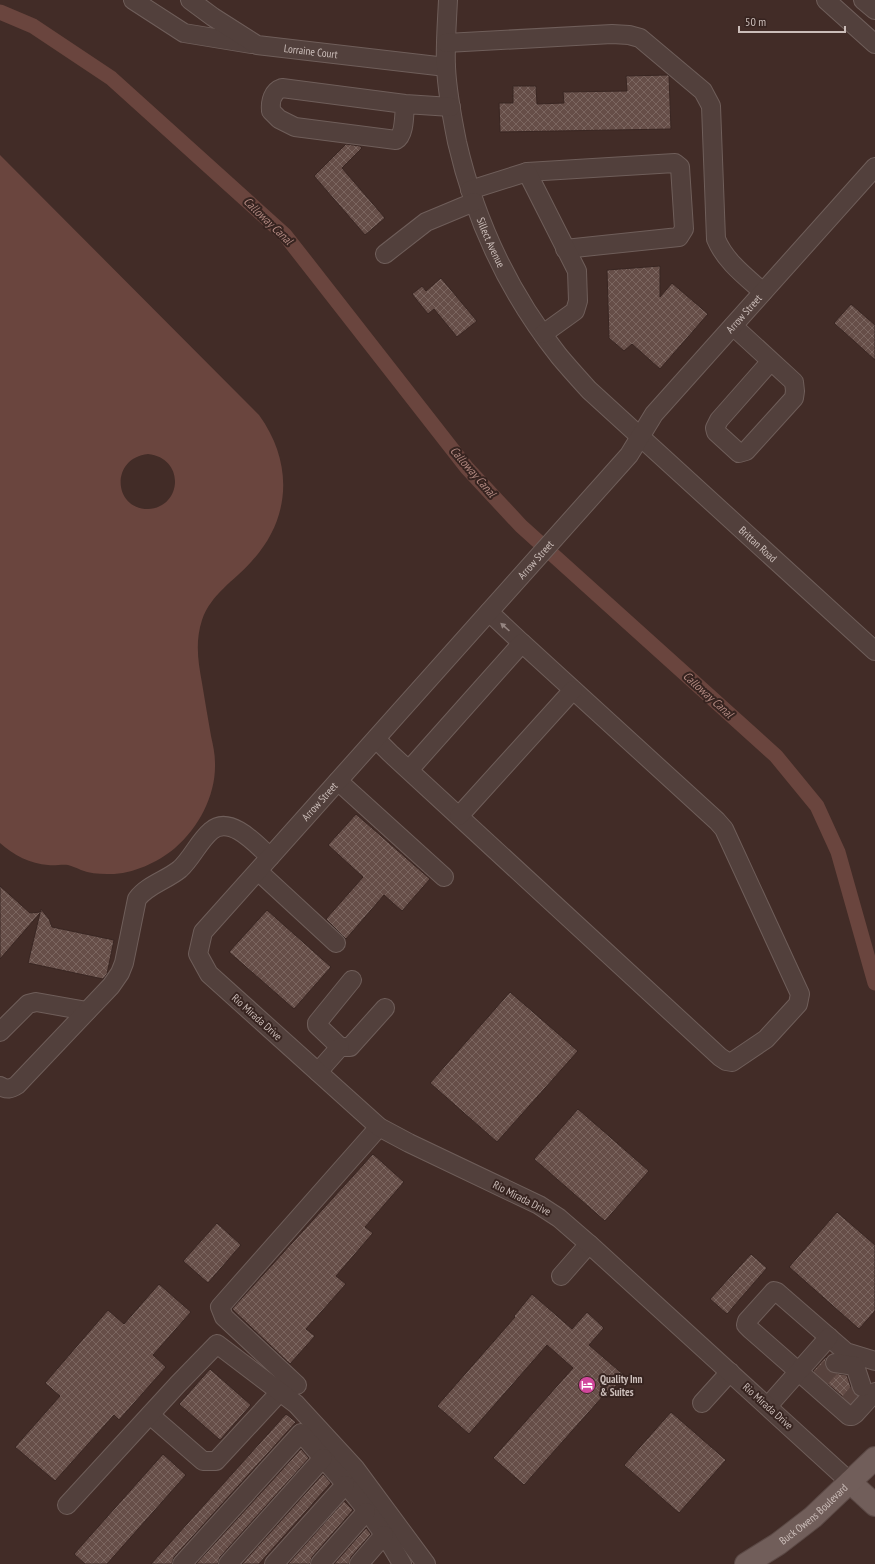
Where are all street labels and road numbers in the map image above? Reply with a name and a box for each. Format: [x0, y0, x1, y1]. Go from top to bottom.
street label: Lorraine Court [283, 41, 339, 61]
street label: Sillect Avenue [474, 215, 508, 270]
street label: Arrow Street [723, 291, 765, 336]
street label: Brittan Road [736, 523, 780, 565]
street label: Arrow Street [514, 537, 556, 582]
street label: Arrow Street [299, 779, 341, 824]
street label: Rio Mirada Drive [229, 991, 285, 1044]
street label: Rio Mirada Drive [491, 1177, 554, 1219]
street label: Rio Mirada Drive [740, 1380, 796, 1433]
street label: Buck Owens Boulevard [776, 1481, 851, 1548]

